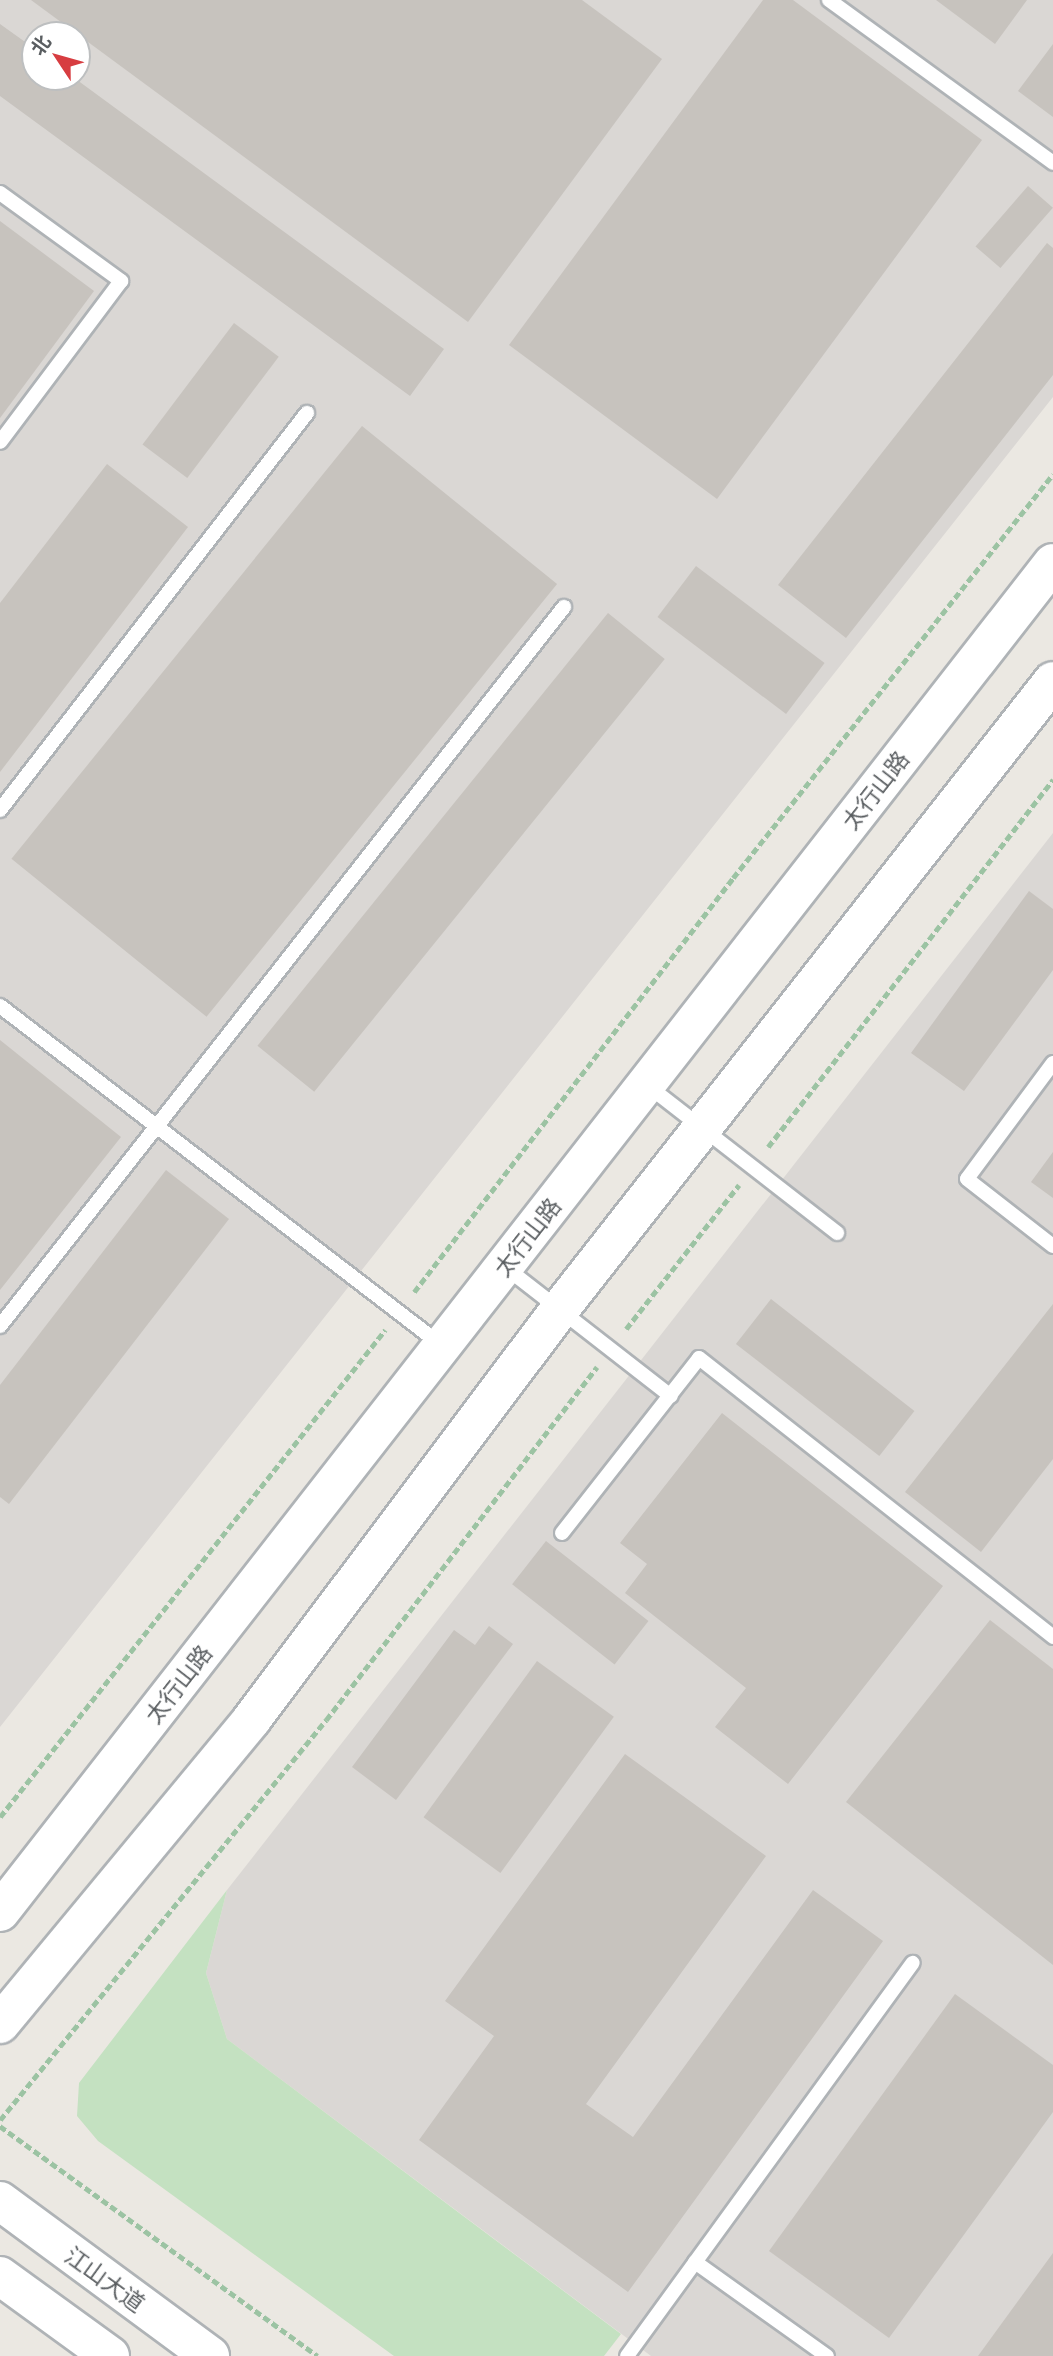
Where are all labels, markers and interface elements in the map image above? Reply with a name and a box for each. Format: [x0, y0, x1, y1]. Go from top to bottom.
north arrow [21, 21, 91, 91]
text: 北 [25, 30, 56, 60]
street label: 太行山路 [836, 745, 914, 835]
street label: 太行山路 [488, 1192, 566, 1282]
street label: 太行山路 [139, 1639, 217, 1729]
street label: 江山大道 [60, 2241, 150, 2317]

